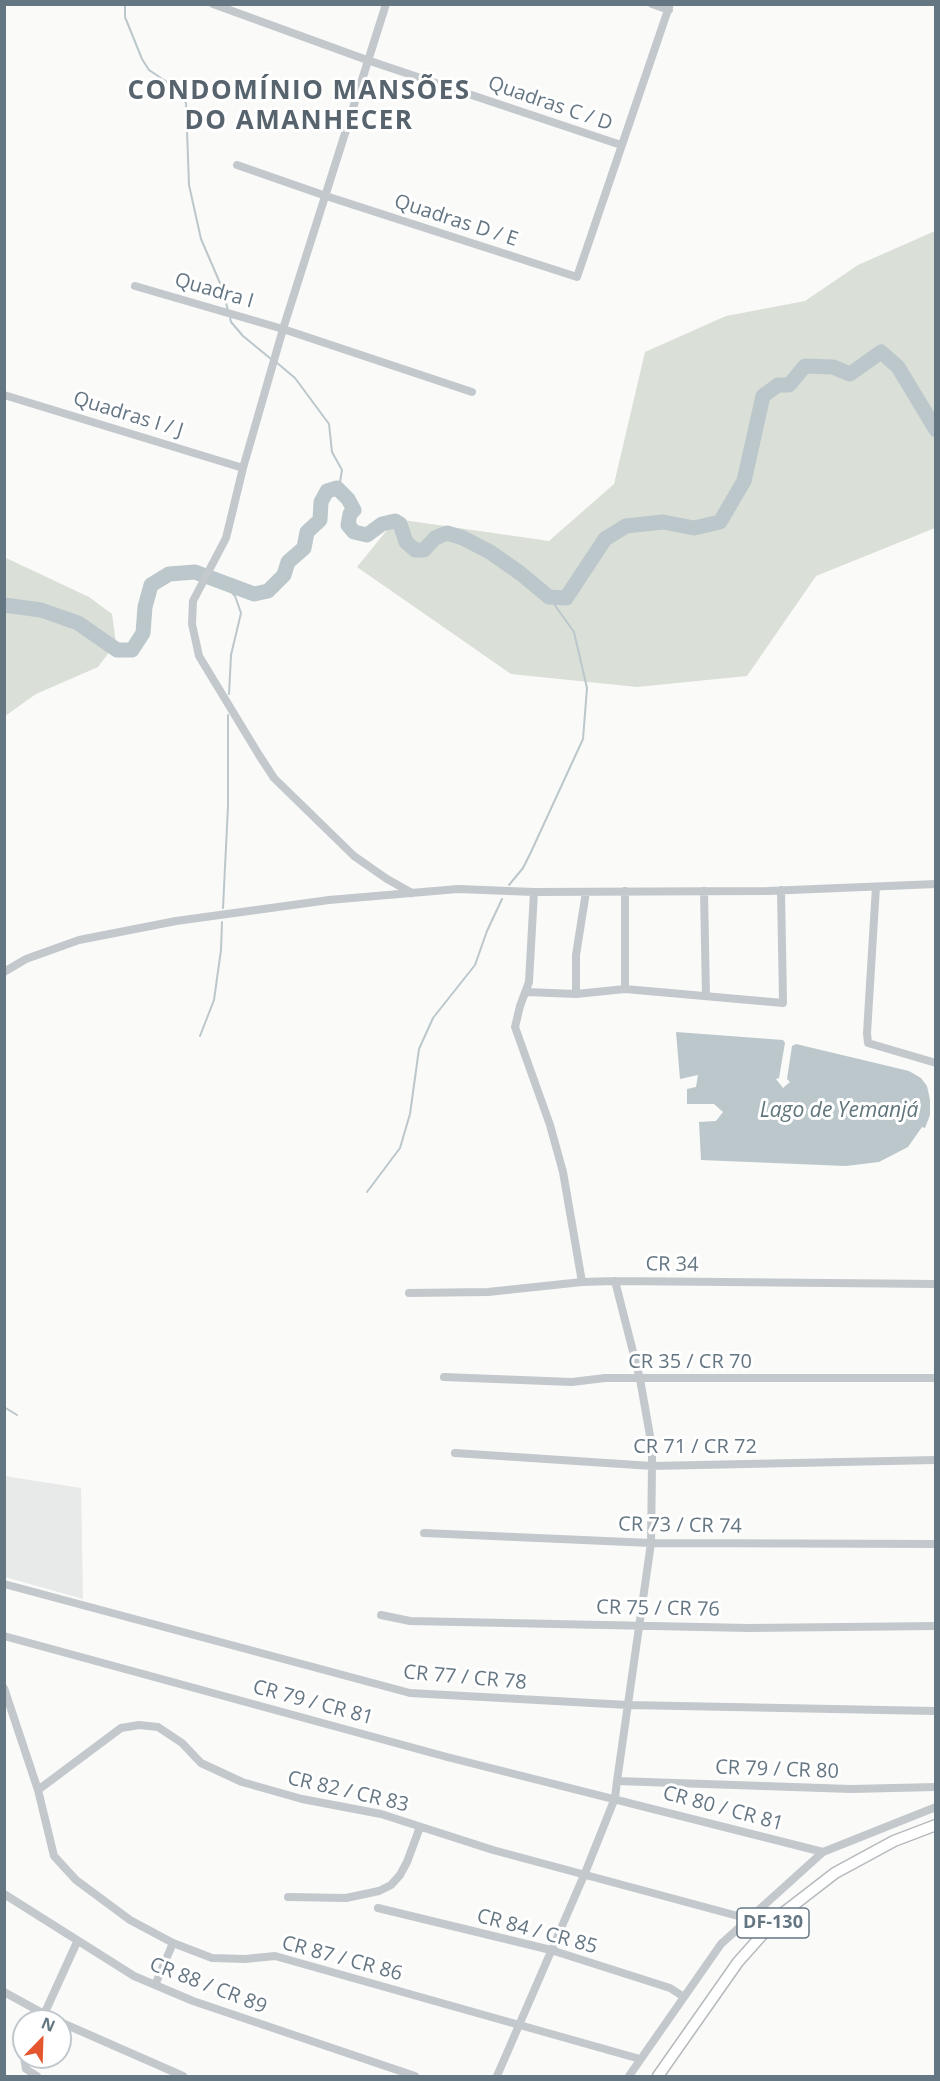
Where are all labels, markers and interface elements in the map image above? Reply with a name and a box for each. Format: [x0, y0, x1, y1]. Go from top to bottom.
street label: Quadras C / D [485, 71, 615, 137]
district label: CONDOMÍNIO MANSÕES DO AMANHECER [127, 76, 471, 138]
street label: Quadras D / E [391, 190, 521, 252]
street label: Quadra I [172, 268, 256, 314]
street label: Quadras I / J [70, 387, 186, 443]
water label: Lago de Yemanjá [760, 1098, 918, 1124]
street label: CR 34 [645, 1253, 699, 1277]
street label: CR 35 / CR 70 [628, 1350, 752, 1374]
street label: CR 71 / CR 72 [633, 1435, 757, 1459]
street label: CR 73 / CR 74 [618, 1513, 742, 1539]
street label: CR 75 / CR 76 [596, 1596, 720, 1622]
street label: CR 77 / CR 78 [402, 1661, 528, 1695]
street label: CR 79 / CR 81 [250, 1675, 376, 1731]
street label: CR 79 / CR 80 [715, 1756, 839, 1784]
street label: CR 82 / CR 83 [285, 1766, 411, 1818]
street label: CR 80 / CR 81 [660, 1781, 786, 1837]
street label: CR 84 / CR 85 [474, 1904, 600, 1960]
road number: DF-130 [737, 1908, 809, 1938]
street label: CR 87 / CR 86 [279, 1931, 405, 1987]
street label: CR 88 / CR 89 [146, 1953, 270, 2019]
north arrow [12, 2009, 72, 2069]
text: N [38, 2012, 59, 2037]

